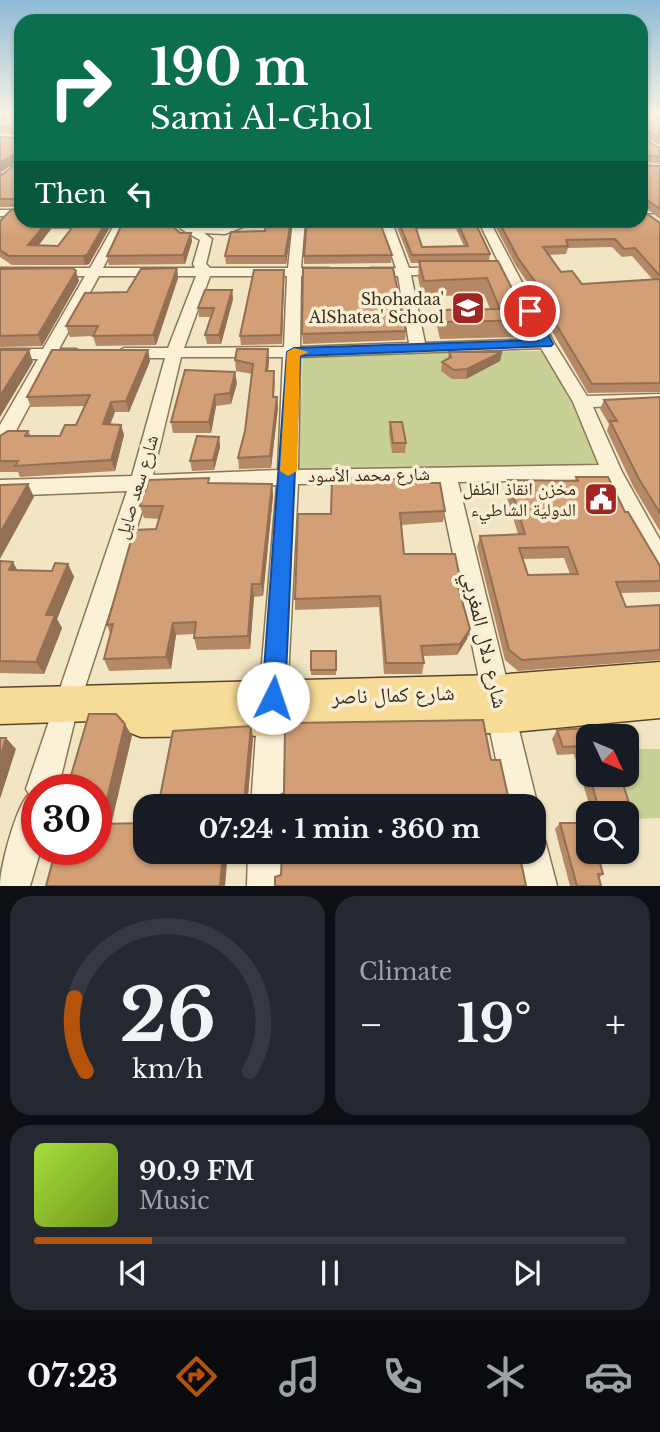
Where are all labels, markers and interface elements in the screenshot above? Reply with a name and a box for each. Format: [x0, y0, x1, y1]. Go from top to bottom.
text: 190 m [150, 37, 309, 98]
icon: right [35, 42, 126, 133]
text: Sami Al-Ghol [150, 98, 373, 138]
icon: left [121, 175, 159, 213]
text: Then [35, 178, 107, 210]
pin [500, 281, 560, 341]
place label: Shohadaa' AlShatea' School [308, 289, 444, 327]
school or university icon: Shohadaa' AlShatea' School [449, 289, 487, 327]
icon: arrive [511, 292, 549, 330]
street label: شارع سعد صايل [111, 432, 163, 542]
street label: شارع محمد الأسود [308, 463, 430, 487]
place label: مخزن انقاذ الطفل الدولية الشاطيء [462, 478, 576, 525]
public building icon: مخزن انقاذ الطفل الدولية الشاطيء [582, 480, 620, 518]
street label: شارع دلال المغربي [453, 569, 513, 712]
position arrow [236, 661, 310, 735]
street label: شارع كمال ناصر [330, 680, 455, 710]
north arrow [576, 724, 639, 788]
map controls [576, 724, 639, 864]
speed limit sign: 30 [21, 774, 112, 865]
button: search [576, 801, 639, 864]
text: 07:24 · 1 min · 360 m [199, 813, 480, 845]
text: Climate [359, 958, 452, 986]
text: 26 [119, 971, 216, 1062]
text: 19° [457, 992, 532, 1056]
text: − [359, 1001, 383, 1048]
text: + [605, 1001, 626, 1048]
text: km/h [132, 1054, 203, 1085]
text: 90.9 FM [139, 1155, 255, 1187]
text: Music [139, 1187, 210, 1215]
icon: previous [114, 1254, 152, 1292]
icon: pause [311, 1254, 349, 1292]
icon: next [508, 1254, 546, 1292]
icon: directions [172, 1352, 221, 1401]
icon: music [275, 1352, 324, 1401]
icon: phone [378, 1352, 427, 1401]
icon: climate [481, 1352, 530, 1401]
icon: car [584, 1352, 633, 1401]
text: 07:23 [27, 1356, 118, 1396]

